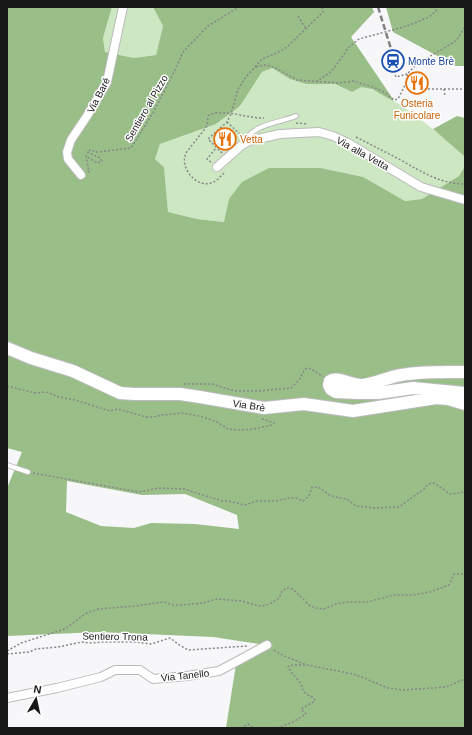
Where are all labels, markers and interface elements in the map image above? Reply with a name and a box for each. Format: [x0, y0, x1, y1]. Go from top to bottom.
station icon: Monte Brè [380, 48, 406, 74]
place label: Monte Brè [408, 56, 455, 67]
restaurant icon: Osteria Funicolare [404, 70, 430, 96]
street label: Sentiero al Pizzo [123, 73, 170, 143]
street label: Via Baré [85, 75, 112, 115]
place label: Osteria Funicolare [394, 98, 441, 121]
restaurant icon: Vetta [212, 126, 238, 152]
place label: Vetta [240, 134, 263, 145]
street label: Via alla Vetta [335, 135, 391, 173]
street label: Via Brè [232, 398, 266, 414]
street label: Sentiero Trona [82, 630, 148, 643]
street label: Via Tanello [160, 667, 210, 684]
north arrow [16, 679, 56, 719]
text: N [33, 683, 42, 696]

